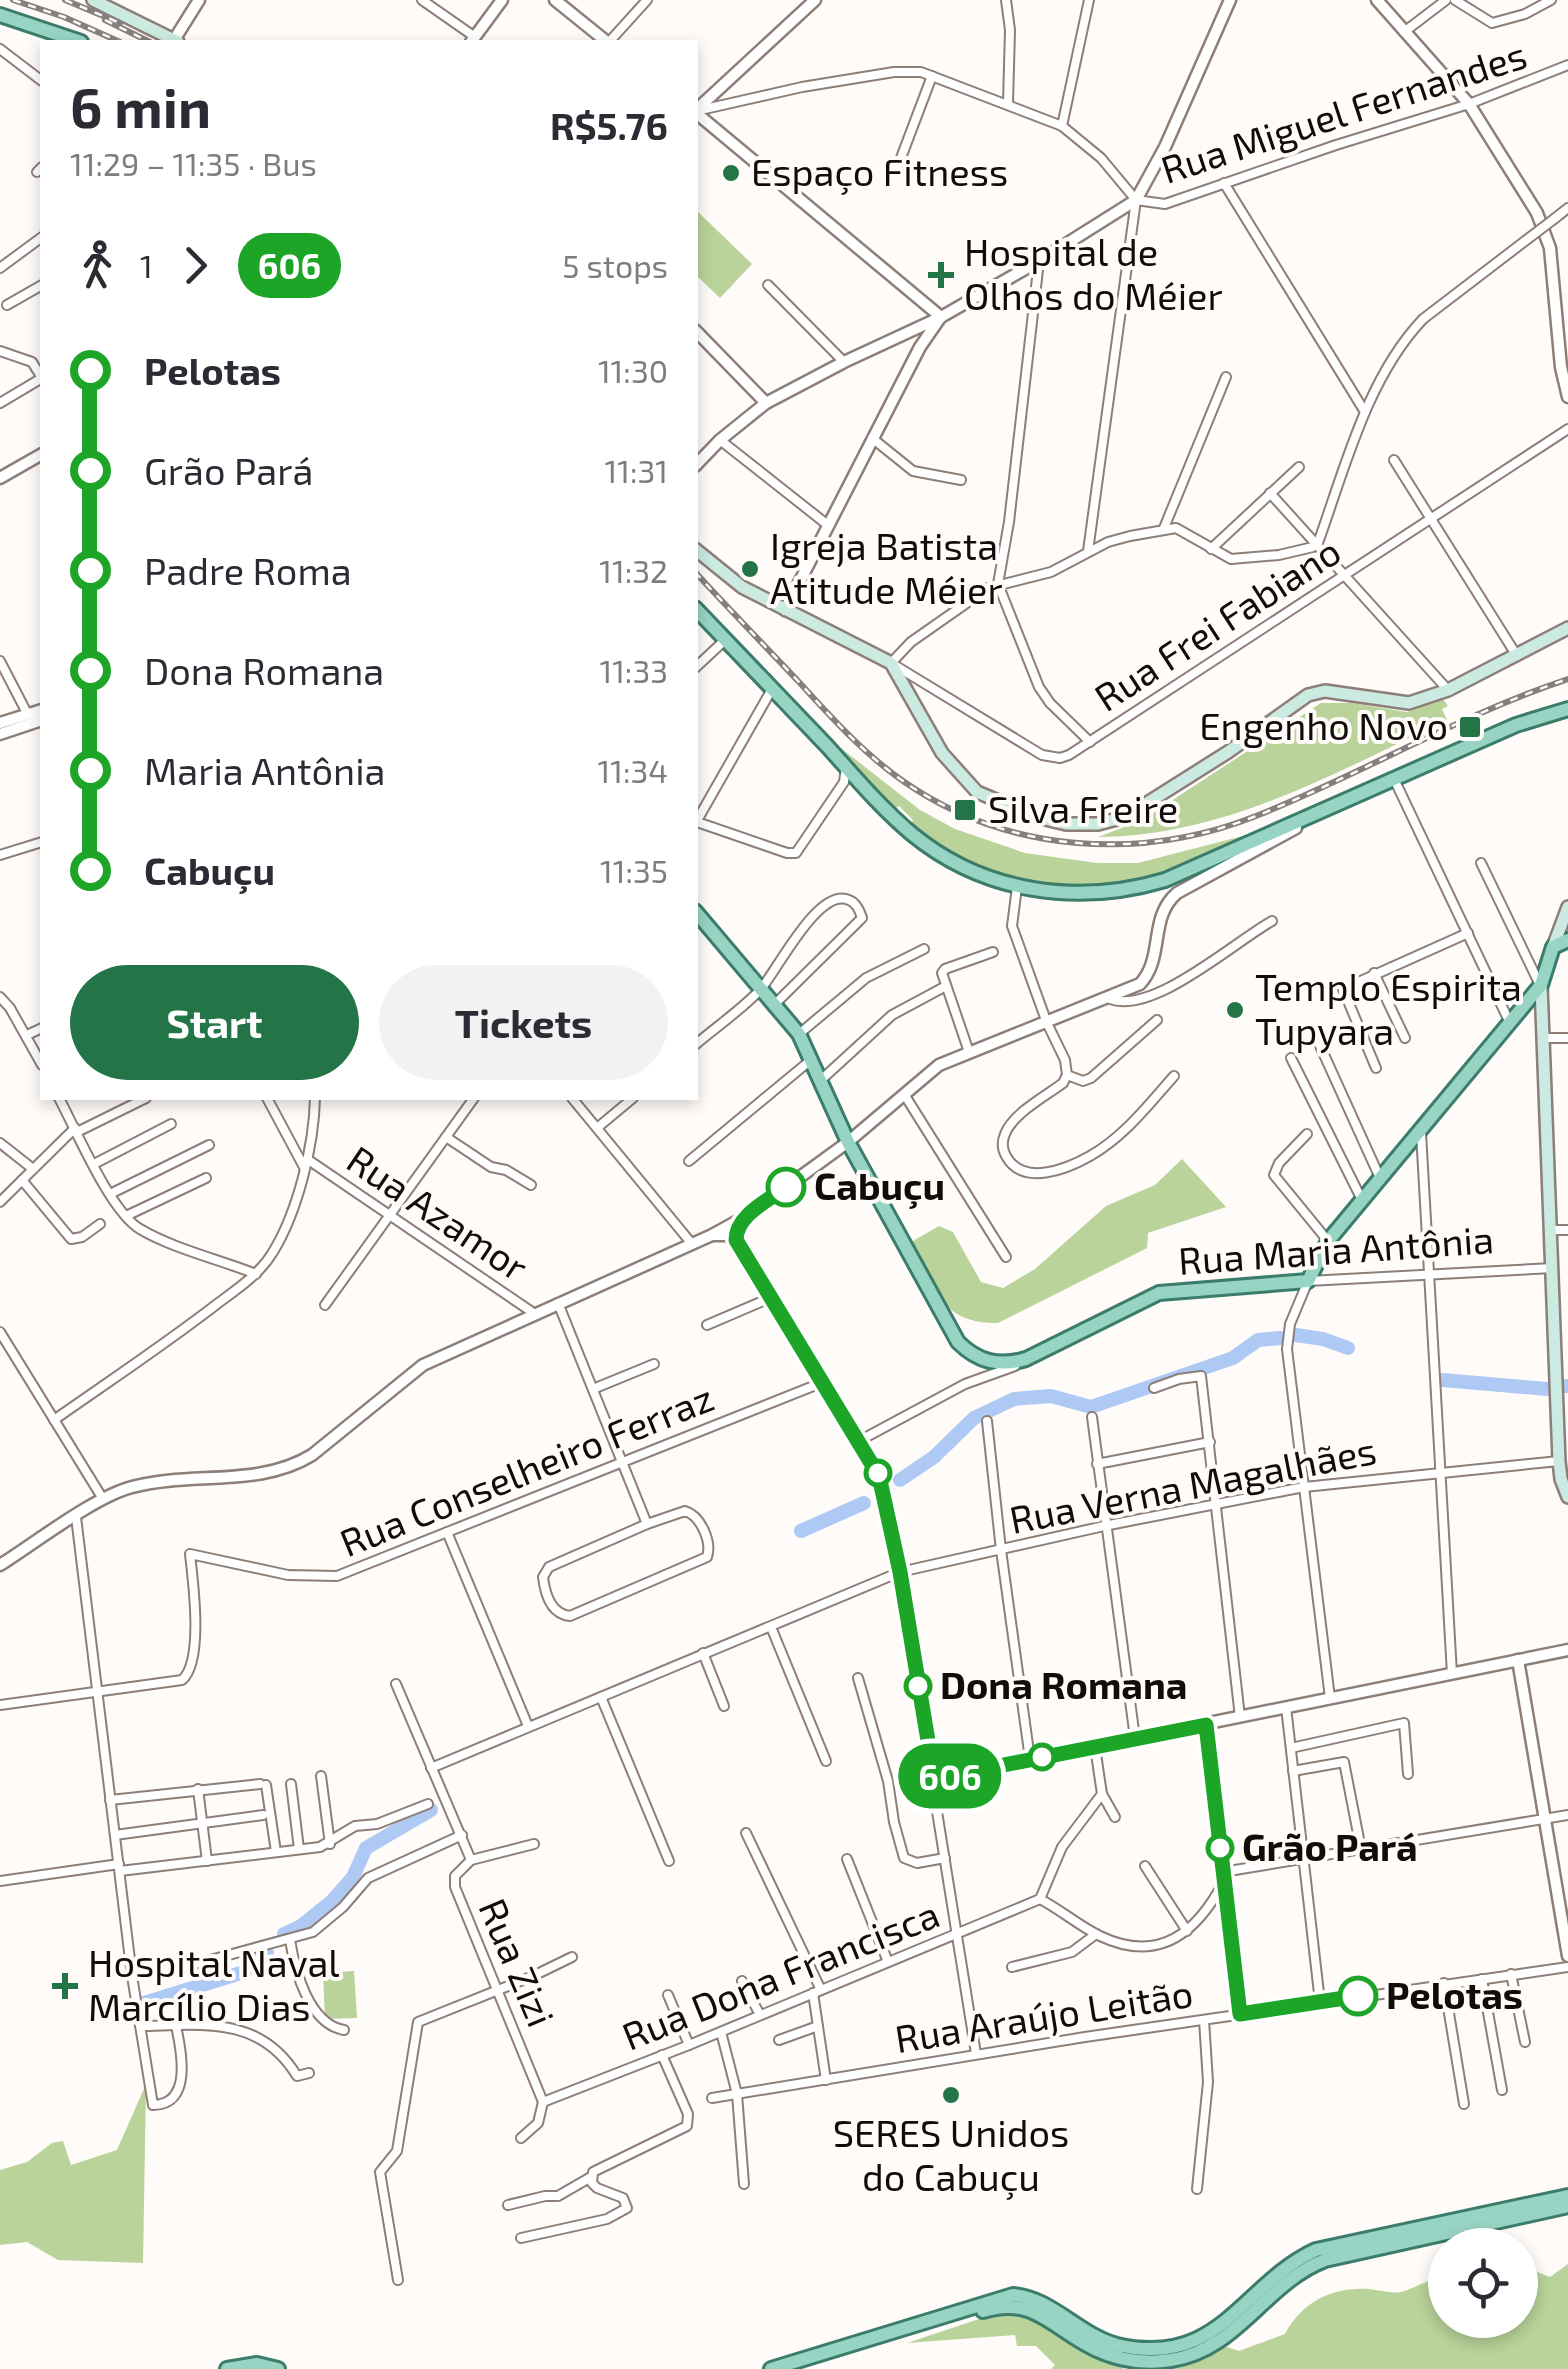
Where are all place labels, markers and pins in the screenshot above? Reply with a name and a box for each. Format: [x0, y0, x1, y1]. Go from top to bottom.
place label: Espaço Fitness [751, 148, 1008, 195]
marker: Espaço Fitness [720, 162, 742, 184]
place label: Hospital de Olhos do Méier [964, 228, 1223, 318]
marker: Hospital de Olhos do Méier [928, 262, 954, 288]
place label: Igreja Batista Atitude Méier [770, 522, 1003, 612]
marker: Igreja Batista Atitude Méier [739, 558, 761, 580]
place label: Engenho Novo [1199, 702, 1448, 748]
marker: Engenho Novo [1457, 714, 1483, 740]
place label: Silva Freire [988, 785, 1178, 831]
marker: Silva Freire [952, 797, 978, 823]
place label: Templo Espirita Tupyara [1255, 963, 1522, 1053]
marker: Templo Espirita Tupyara [1224, 999, 1246, 1021]
place label: Cabuçu [814, 1162, 945, 1210]
marker: Cabuçu [767, 1168, 805, 1206]
unlabelled marker [865, 1460, 891, 1486]
place label: Dona Romana [940, 1661, 1188, 1707]
marker: Dona Romana [905, 1673, 931, 1699]
unlabelled marker [1029, 1744, 1055, 1770]
place label: Grão Pará [1242, 1823, 1418, 1869]
marker: Grão Pará [1207, 1835, 1233, 1861]
place label: Hospital Naval Marcílio Dias [88, 1939, 340, 2029]
place label: Pelotas [1386, 1971, 1523, 2017]
marker: Hospital Naval Marcílio Dias [52, 1973, 78, 1999]
marker: Pelotas [1339, 1977, 1377, 2015]
marker: SERES Unidos do Cabuçu [940, 2084, 962, 2106]
place label: SERES Unidos do Cabuçu [833, 2109, 1069, 2200]

